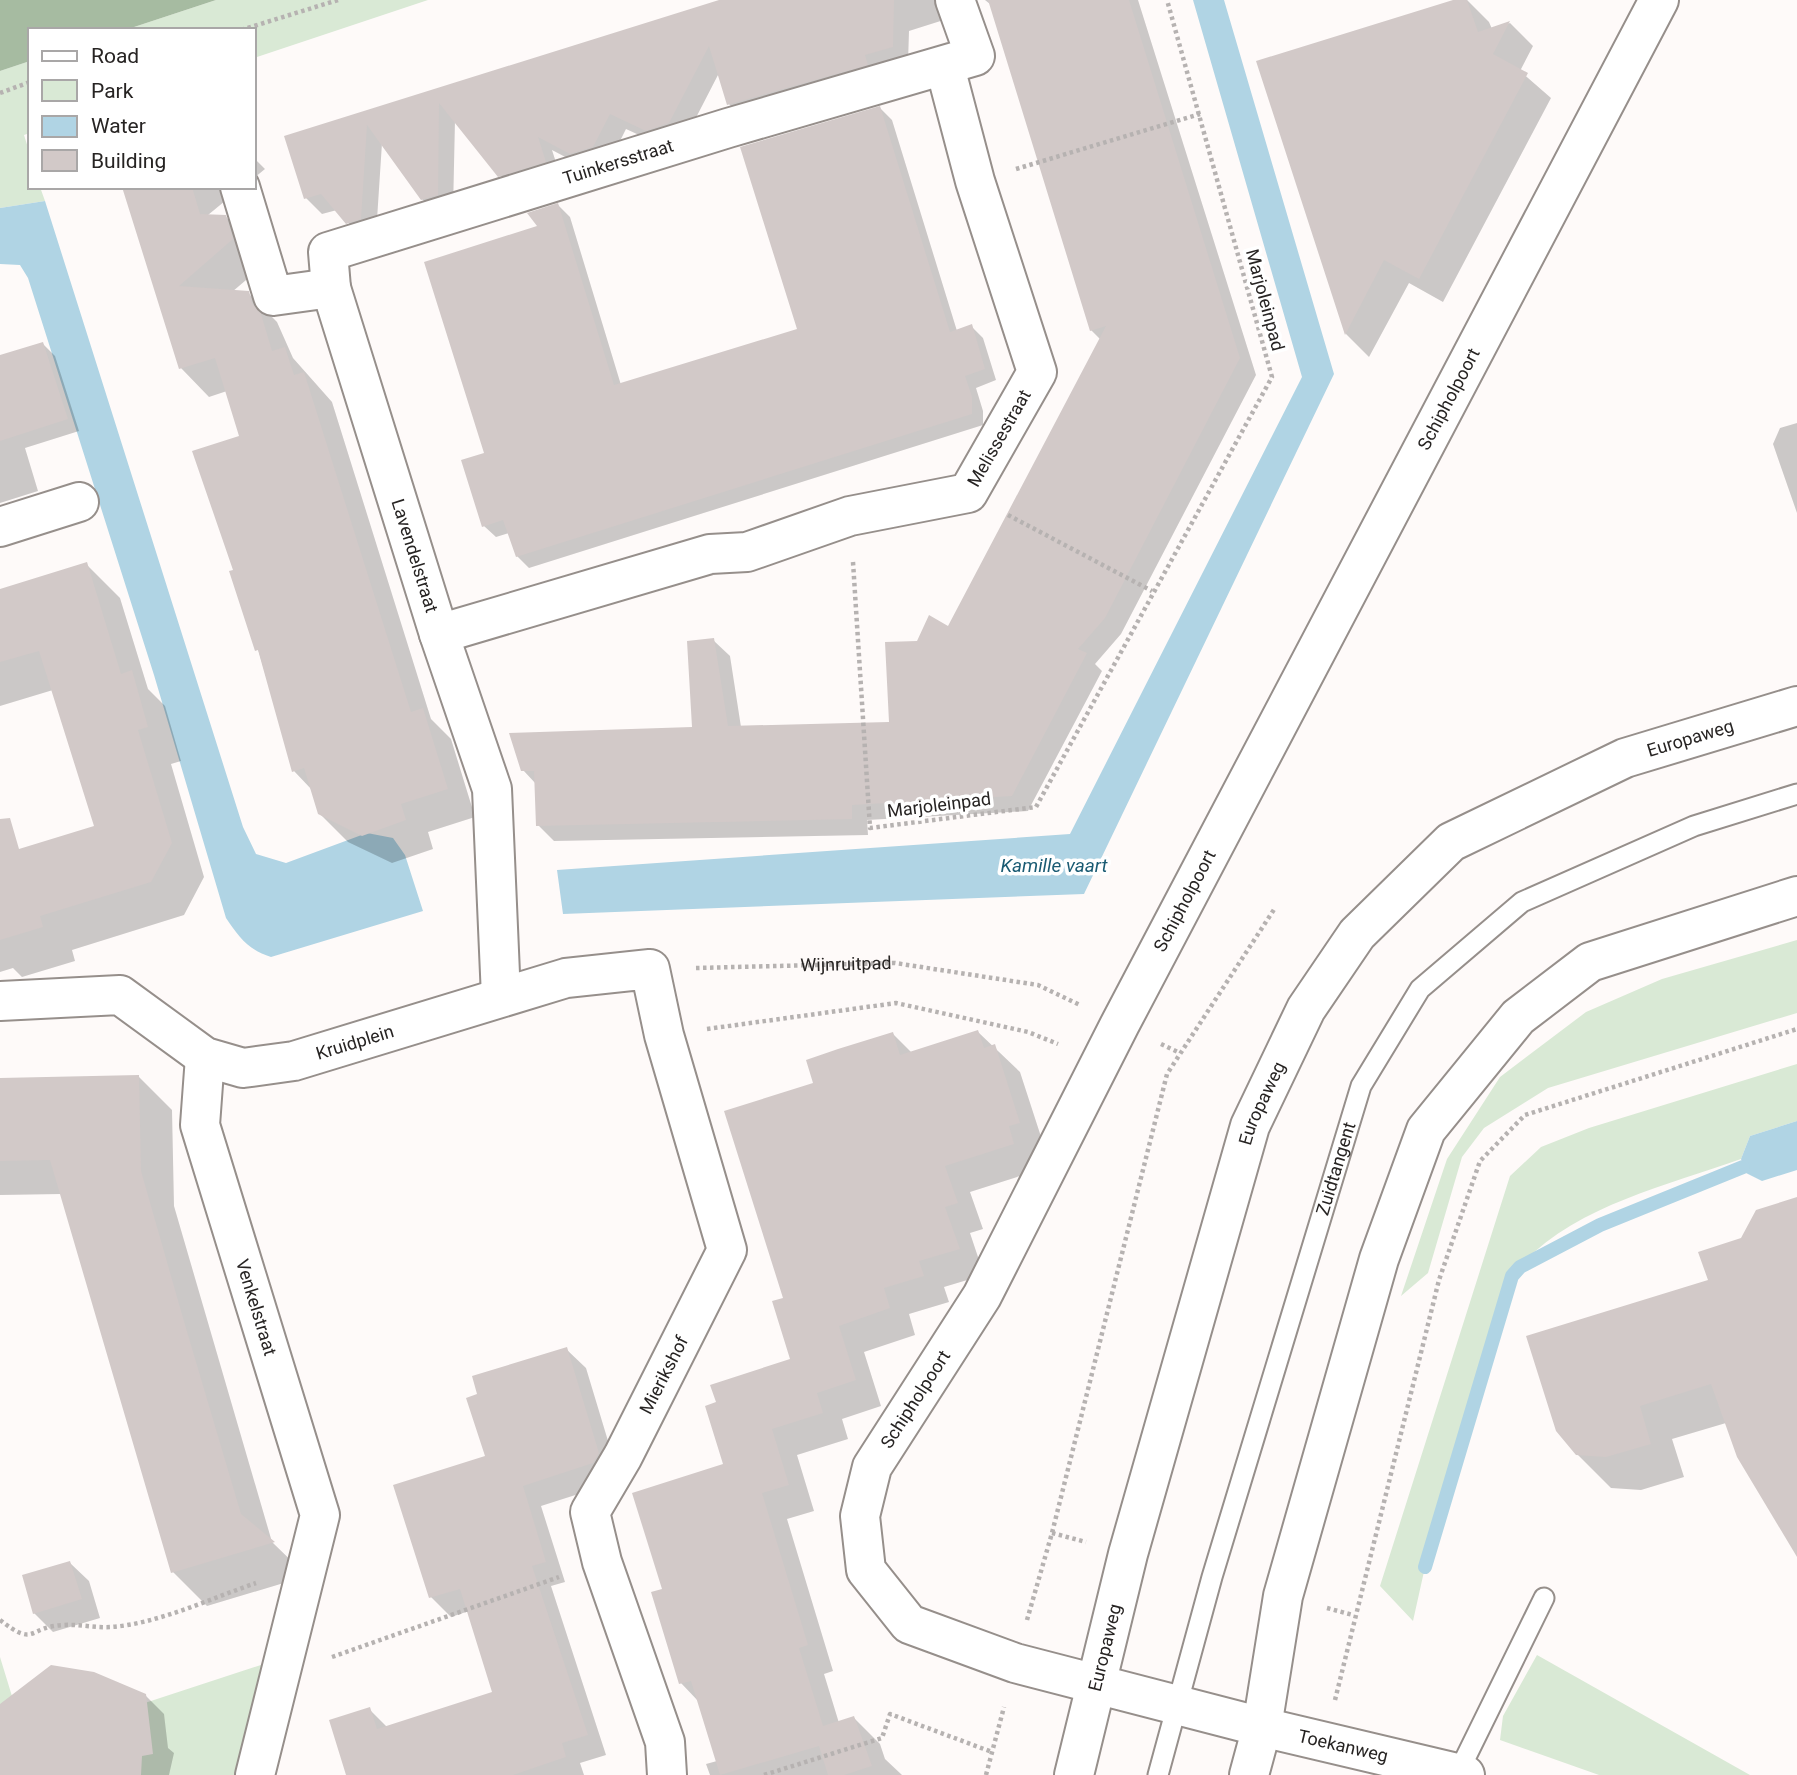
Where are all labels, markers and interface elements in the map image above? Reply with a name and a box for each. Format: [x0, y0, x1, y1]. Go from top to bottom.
legend [28, 28, 256, 189]
text: Road [91, 44, 139, 68]
text: Park [91, 79, 134, 103]
text: Water [91, 114, 146, 138]
street label: Tuinkersstraat [560, 135, 676, 189]
text: Building [91, 149, 166, 173]
street label: Marjoleinpad [1242, 247, 1289, 353]
street label: Schipholpoort [1413, 344, 1484, 453]
street label: Melissestraat [963, 386, 1035, 490]
street label: Lavendelstraat [387, 496, 443, 615]
street label: Europaweg [1644, 715, 1736, 761]
street label: Marjoleinpad [886, 788, 992, 821]
street label: Schipholpoort [1149, 846, 1220, 955]
water label: Kamille vaart [1000, 854, 1109, 877]
street label: Wijnruitpad [800, 952, 892, 975]
street label: Kruidplein [313, 1020, 396, 1064]
street label: Europaweg [1234, 1058, 1289, 1147]
street label: Zuidtangent [1311, 1119, 1360, 1218]
street label: Venkelstraat [232, 1256, 281, 1358]
street label: Mierikshof [635, 1331, 693, 1417]
street label: Schipholpoort [876, 1346, 954, 1452]
street label: Europaweg [1084, 1602, 1125, 1694]
street label: Toekanweg [1296, 1725, 1390, 1766]

